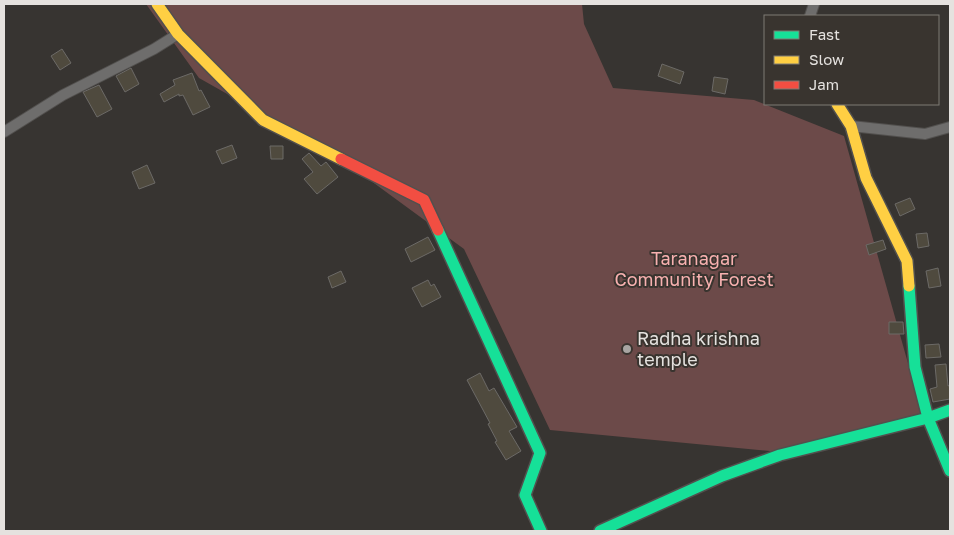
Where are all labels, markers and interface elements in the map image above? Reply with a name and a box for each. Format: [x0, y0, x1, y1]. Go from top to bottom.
legend [764, 15, 939, 105]
text: Fast [809, 25, 840, 43]
text: Slow [809, 50, 844, 68]
text: Jam [809, 75, 839, 93]
park label: Taranagar Community Forest [614, 247, 774, 290]
place label: Radha krishna temple [637, 327, 760, 370]
marker: Radha krishna temple [621, 343, 633, 355]

